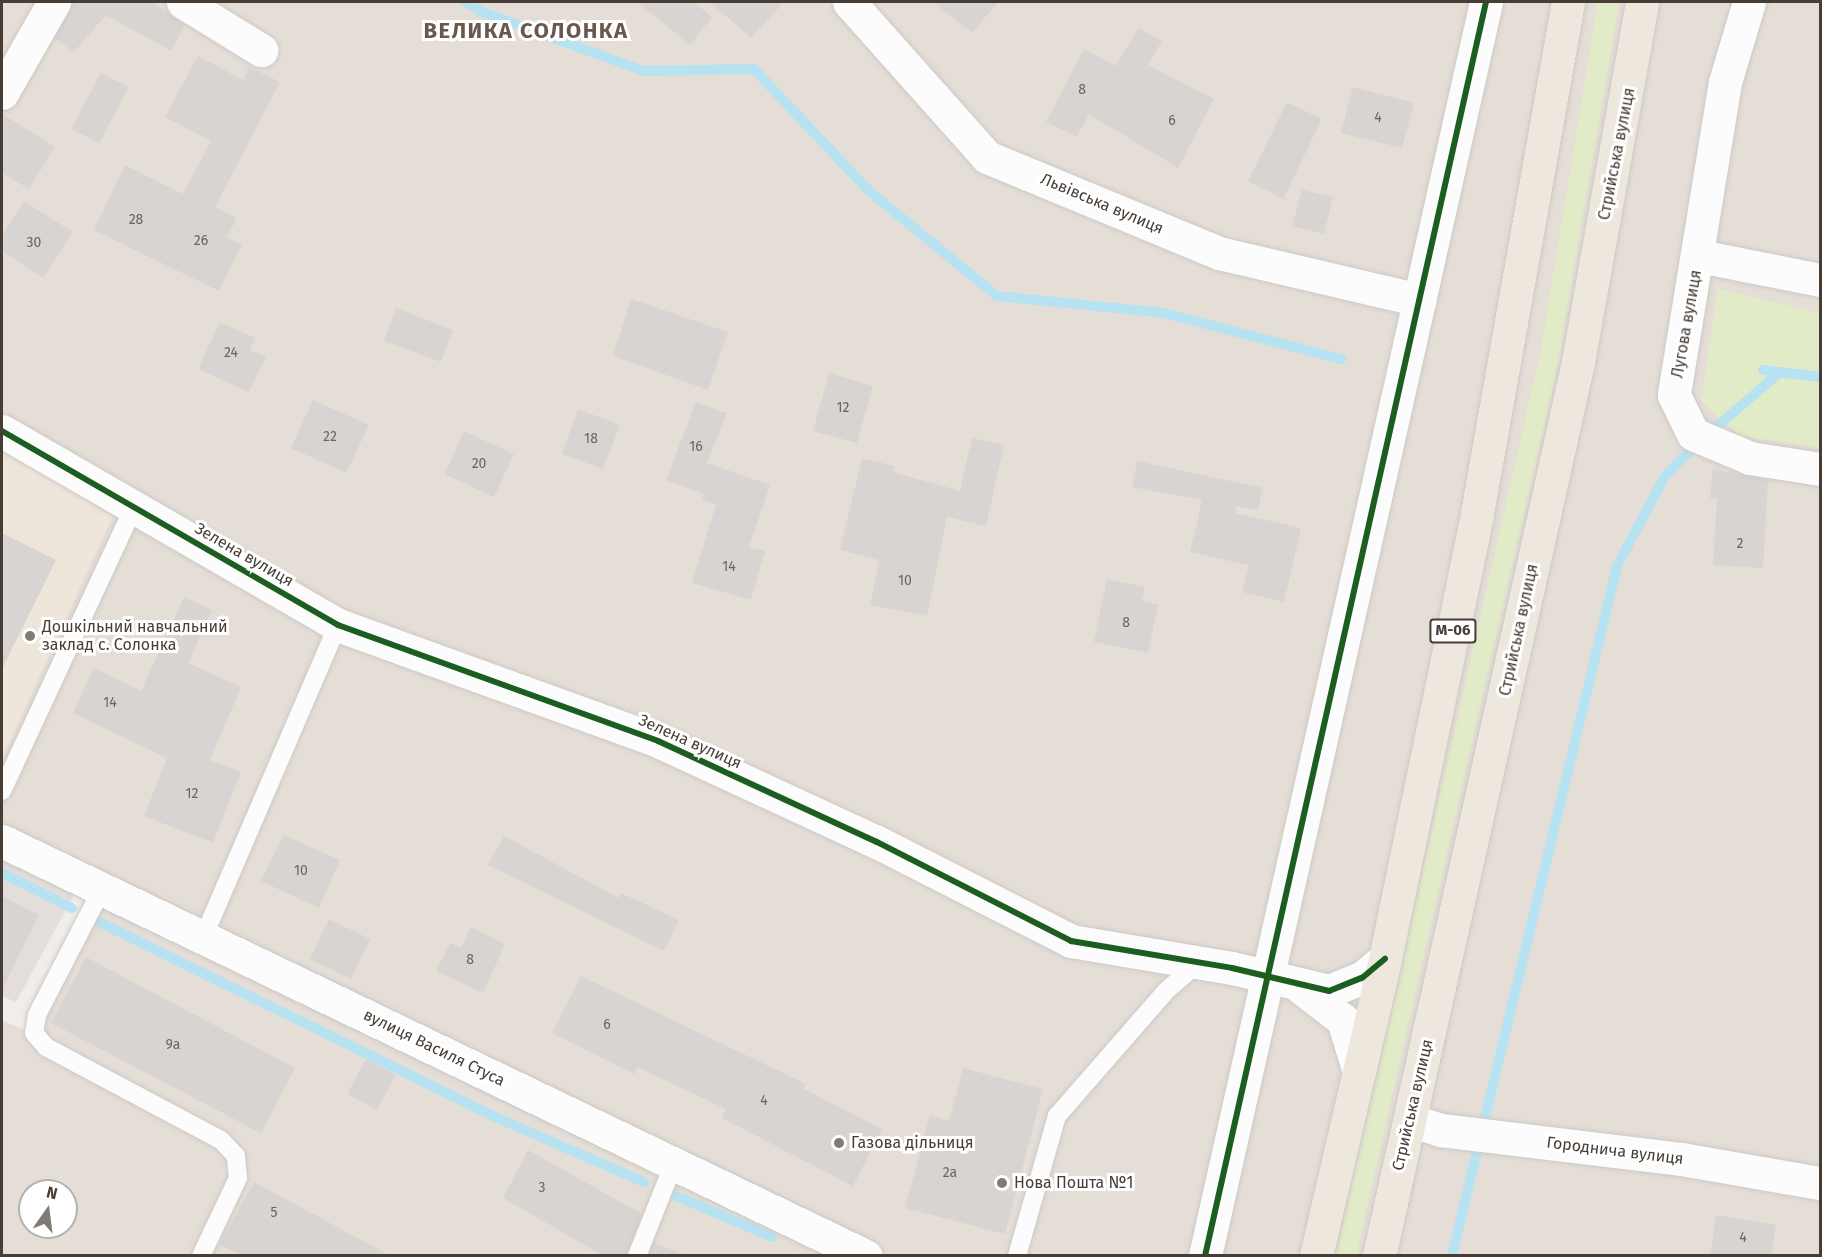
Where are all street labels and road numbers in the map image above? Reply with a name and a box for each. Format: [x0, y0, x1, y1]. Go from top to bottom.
street label: Стрийська вулиця [1595, 86, 1639, 222]
street label: Львівська вулиця [1038, 169, 1166, 239]
street label: Лугова вулиця [1668, 268, 1706, 380]
street label: Зелена вулиця [191, 519, 297, 591]
street label: Стрийська вулиця [1496, 562, 1542, 698]
road number: М-06 [1429, 619, 1477, 643]
street label: Зелена вулиця [636, 711, 744, 773]
street label: вулиця Василя Стуса [360, 1005, 508, 1091]
street label: Стрийська вулиця [1389, 1037, 1437, 1173]
street label: Городнича вулиця [1545, 1133, 1685, 1169]

